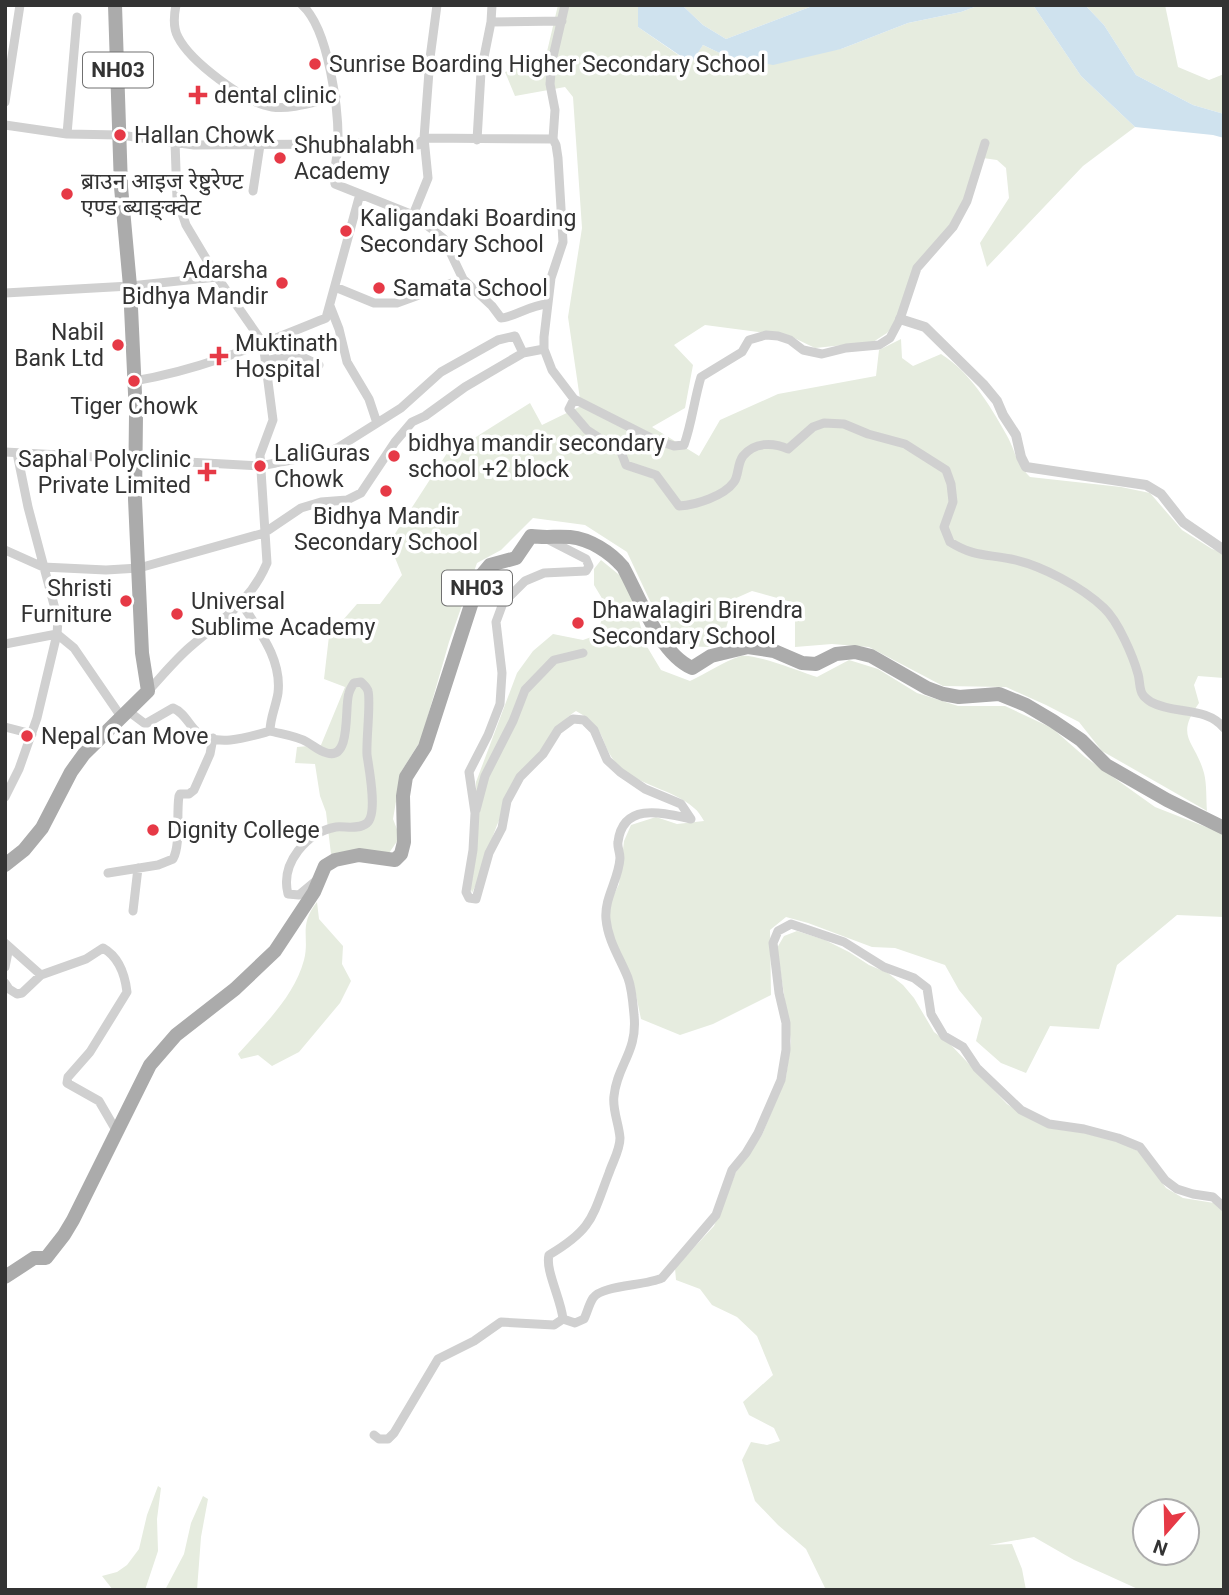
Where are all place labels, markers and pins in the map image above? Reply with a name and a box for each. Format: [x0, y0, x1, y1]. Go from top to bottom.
place label: Sunrise Boarding Higher Secondary School [329, 51, 766, 78]
marker: Sunrise Boarding Higher Secondary School [307, 56, 323, 72]
place label: dental clinic [214, 82, 337, 109]
marker: dental clinic [188, 85, 208, 105]
place label: Hallan Chowk [134, 122, 275, 149]
marker: Hallan Chowk [112, 127, 128, 143]
place label: Shubhalabh Academy [294, 132, 415, 185]
marker: Shubhalabh Academy [272, 150, 288, 166]
place label: ब्राउन आइज रेष्टुरेण्ट एण्ड ब्याङ्क्वेट [81, 168, 244, 221]
marker: ब्राउन आइज रेष्टुरेण्ट एण्ड ब्याङ्क्वेट [59, 186, 75, 202]
place label: Kaligandaki Boarding Secondary School [360, 205, 576, 258]
marker: Kaligandaki Boarding Secondary School [338, 223, 354, 239]
place label: Adarsha Bidhya Mandir [122, 257, 268, 310]
marker: Adarsha Bidhya Mandir [274, 275, 290, 291]
place label: Samata School [393, 275, 548, 302]
marker: Samata School [371, 280, 387, 296]
place label: Nabil Bank Ltd [14, 319, 104, 372]
place label: Muktinath Hospital [235, 330, 338, 383]
marker: Nabil Bank Ltd [110, 337, 126, 353]
marker: Muktinath Hospital [209, 346, 229, 366]
marker: Tiger Chowk [126, 373, 142, 389]
place label: Tiger Chowk [70, 393, 198, 420]
place label: bidhya mandir secondary school +2 block [408, 430, 665, 483]
place label: LaliGuras Chowk [274, 440, 370, 493]
place label: Saphal Polyclinic Private Limited [18, 446, 191, 499]
marker: bidhya mandir secondary school +2 block [386, 448, 402, 464]
marker: LaliGuras Chowk [252, 458, 268, 474]
marker: Saphal Polyclinic Private Limited [197, 462, 217, 482]
marker: Bidhya Mandir Secondary School [378, 483, 394, 499]
place label: Bidhya Mandir Secondary School [294, 503, 478, 556]
place label: Shristi Furniture [21, 575, 112, 628]
place label: Universal Sublime Academy [191, 588, 375, 641]
marker: Shristi Furniture [118, 593, 134, 609]
place label: Dhawalagiri Birendra Secondary School [592, 597, 803, 650]
marker: Universal Sublime Academy [169, 606, 185, 622]
marker: Dhawalagiri Birendra Secondary School [570, 615, 586, 631]
place label: Nepal Can Move [41, 723, 208, 750]
marker: Nepal Can Move [19, 728, 35, 744]
place label: Dignity College [167, 817, 320, 844]
marker: Dignity College [145, 822, 161, 838]

